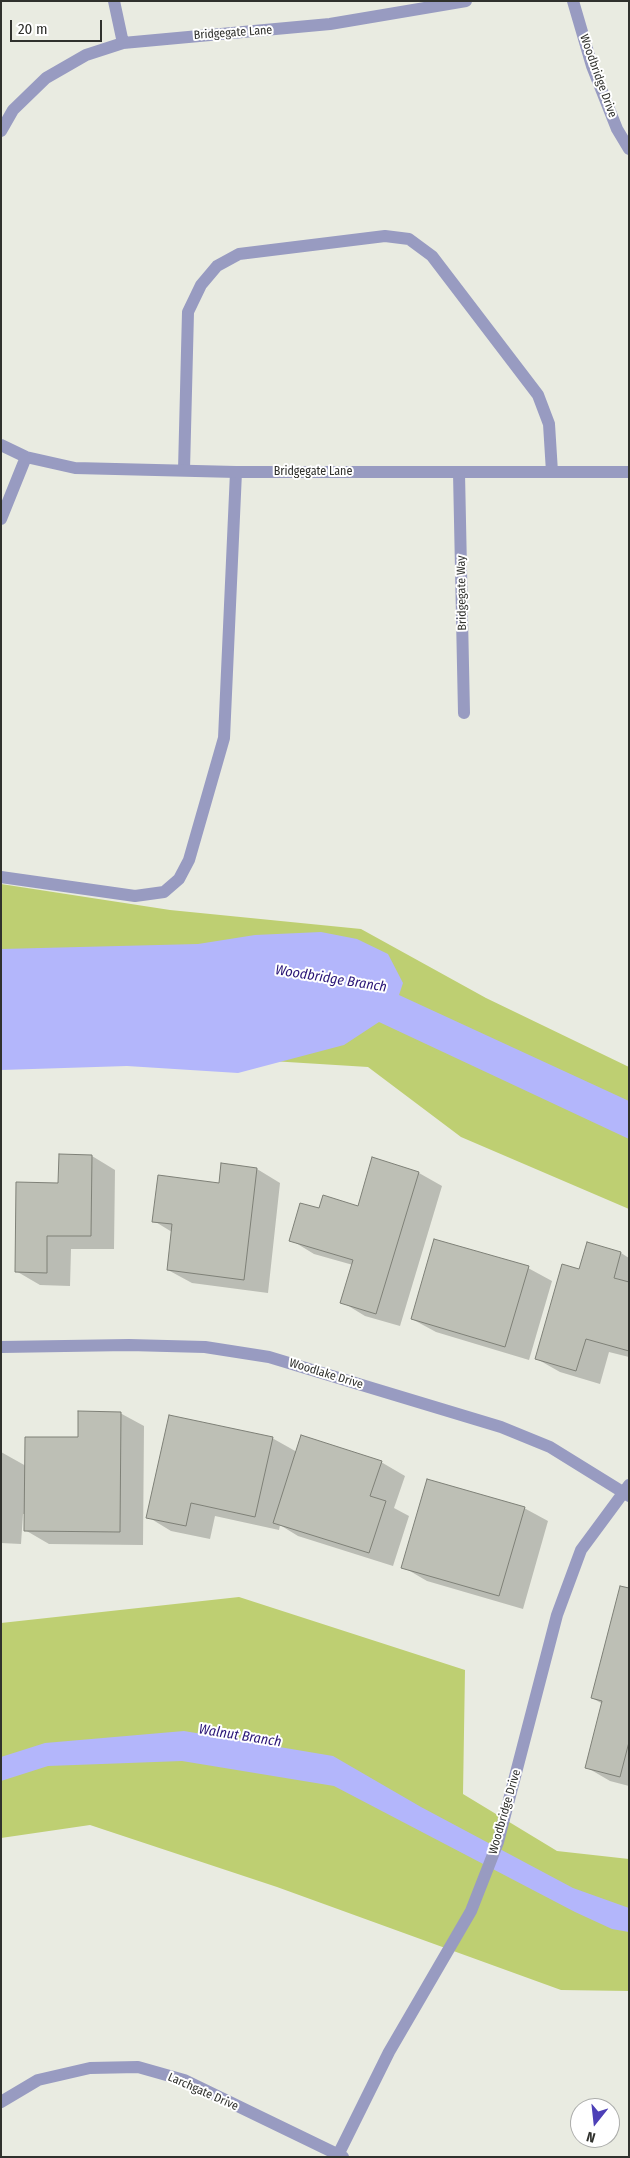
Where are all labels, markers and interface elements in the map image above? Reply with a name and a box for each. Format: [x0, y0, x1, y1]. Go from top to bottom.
scale bar [12, 10, 105, 42]
text: 20 m [18, 20, 48, 38]
street label: Bridgegate Lane [193, 23, 273, 43]
street label: Woodbridge Drive [576, 32, 620, 120]
street label: Bridgegate Lane [274, 465, 352, 479]
street label: Bridgegate Way [454, 555, 470, 631]
water label: Woodbridge Branch [274, 962, 388, 996]
street label: Woodlake Drive [287, 1356, 365, 1392]
water label: Walnut Branch [197, 1721, 283, 1751]
street label: Woodbridge Drive [486, 1768, 524, 1856]
street label: Larchgate Drive [166, 2070, 240, 2114]
north arrow [570, 2098, 620, 2148]
text: N [585, 2128, 597, 2146]

